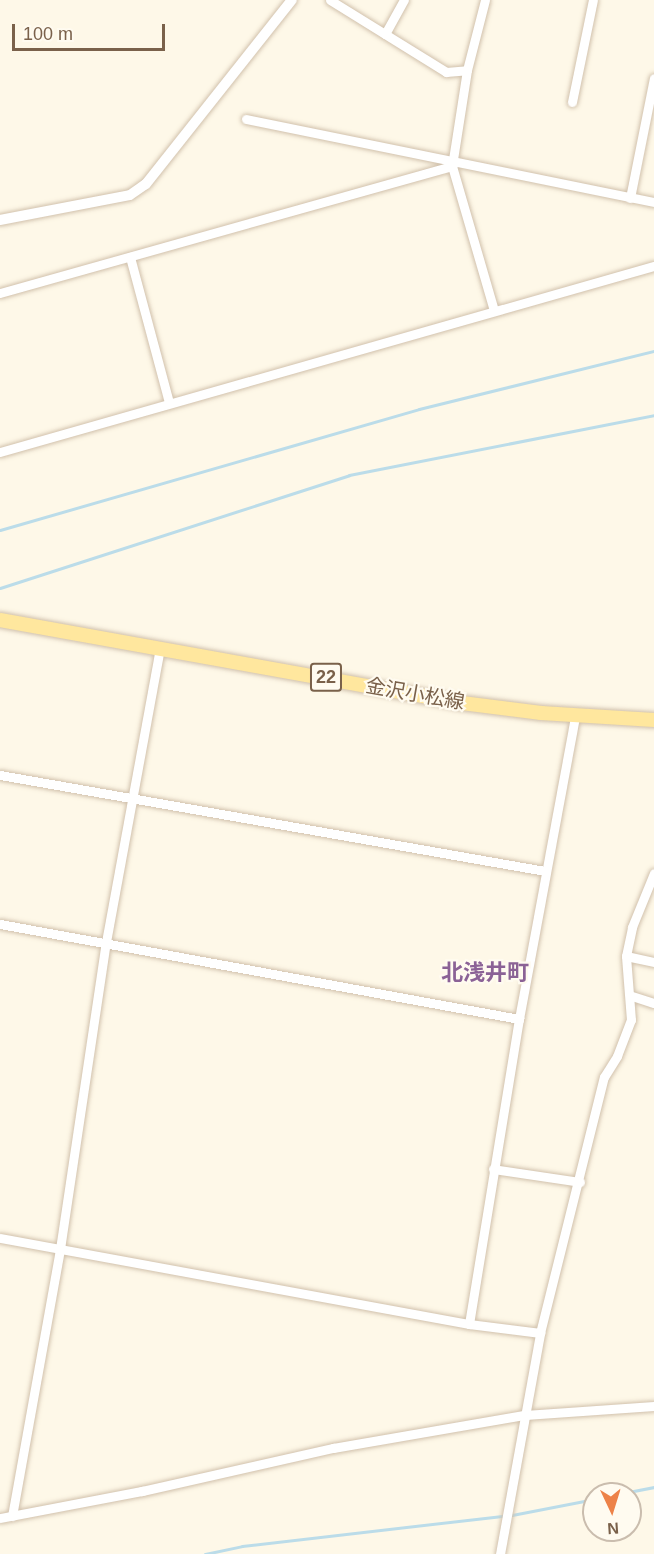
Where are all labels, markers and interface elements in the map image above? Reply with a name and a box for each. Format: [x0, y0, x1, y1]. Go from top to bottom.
scale bar [15, 12, 168, 50]
text: 100 m [23, 24, 73, 44]
road number: 22 [310, 662, 342, 692]
street label: 金沢小松線 [364, 673, 466, 715]
district label: 北浅井町 [441, 960, 529, 986]
north arrow [582, 1482, 642, 1542]
text: N [607, 1520, 620, 1537]

